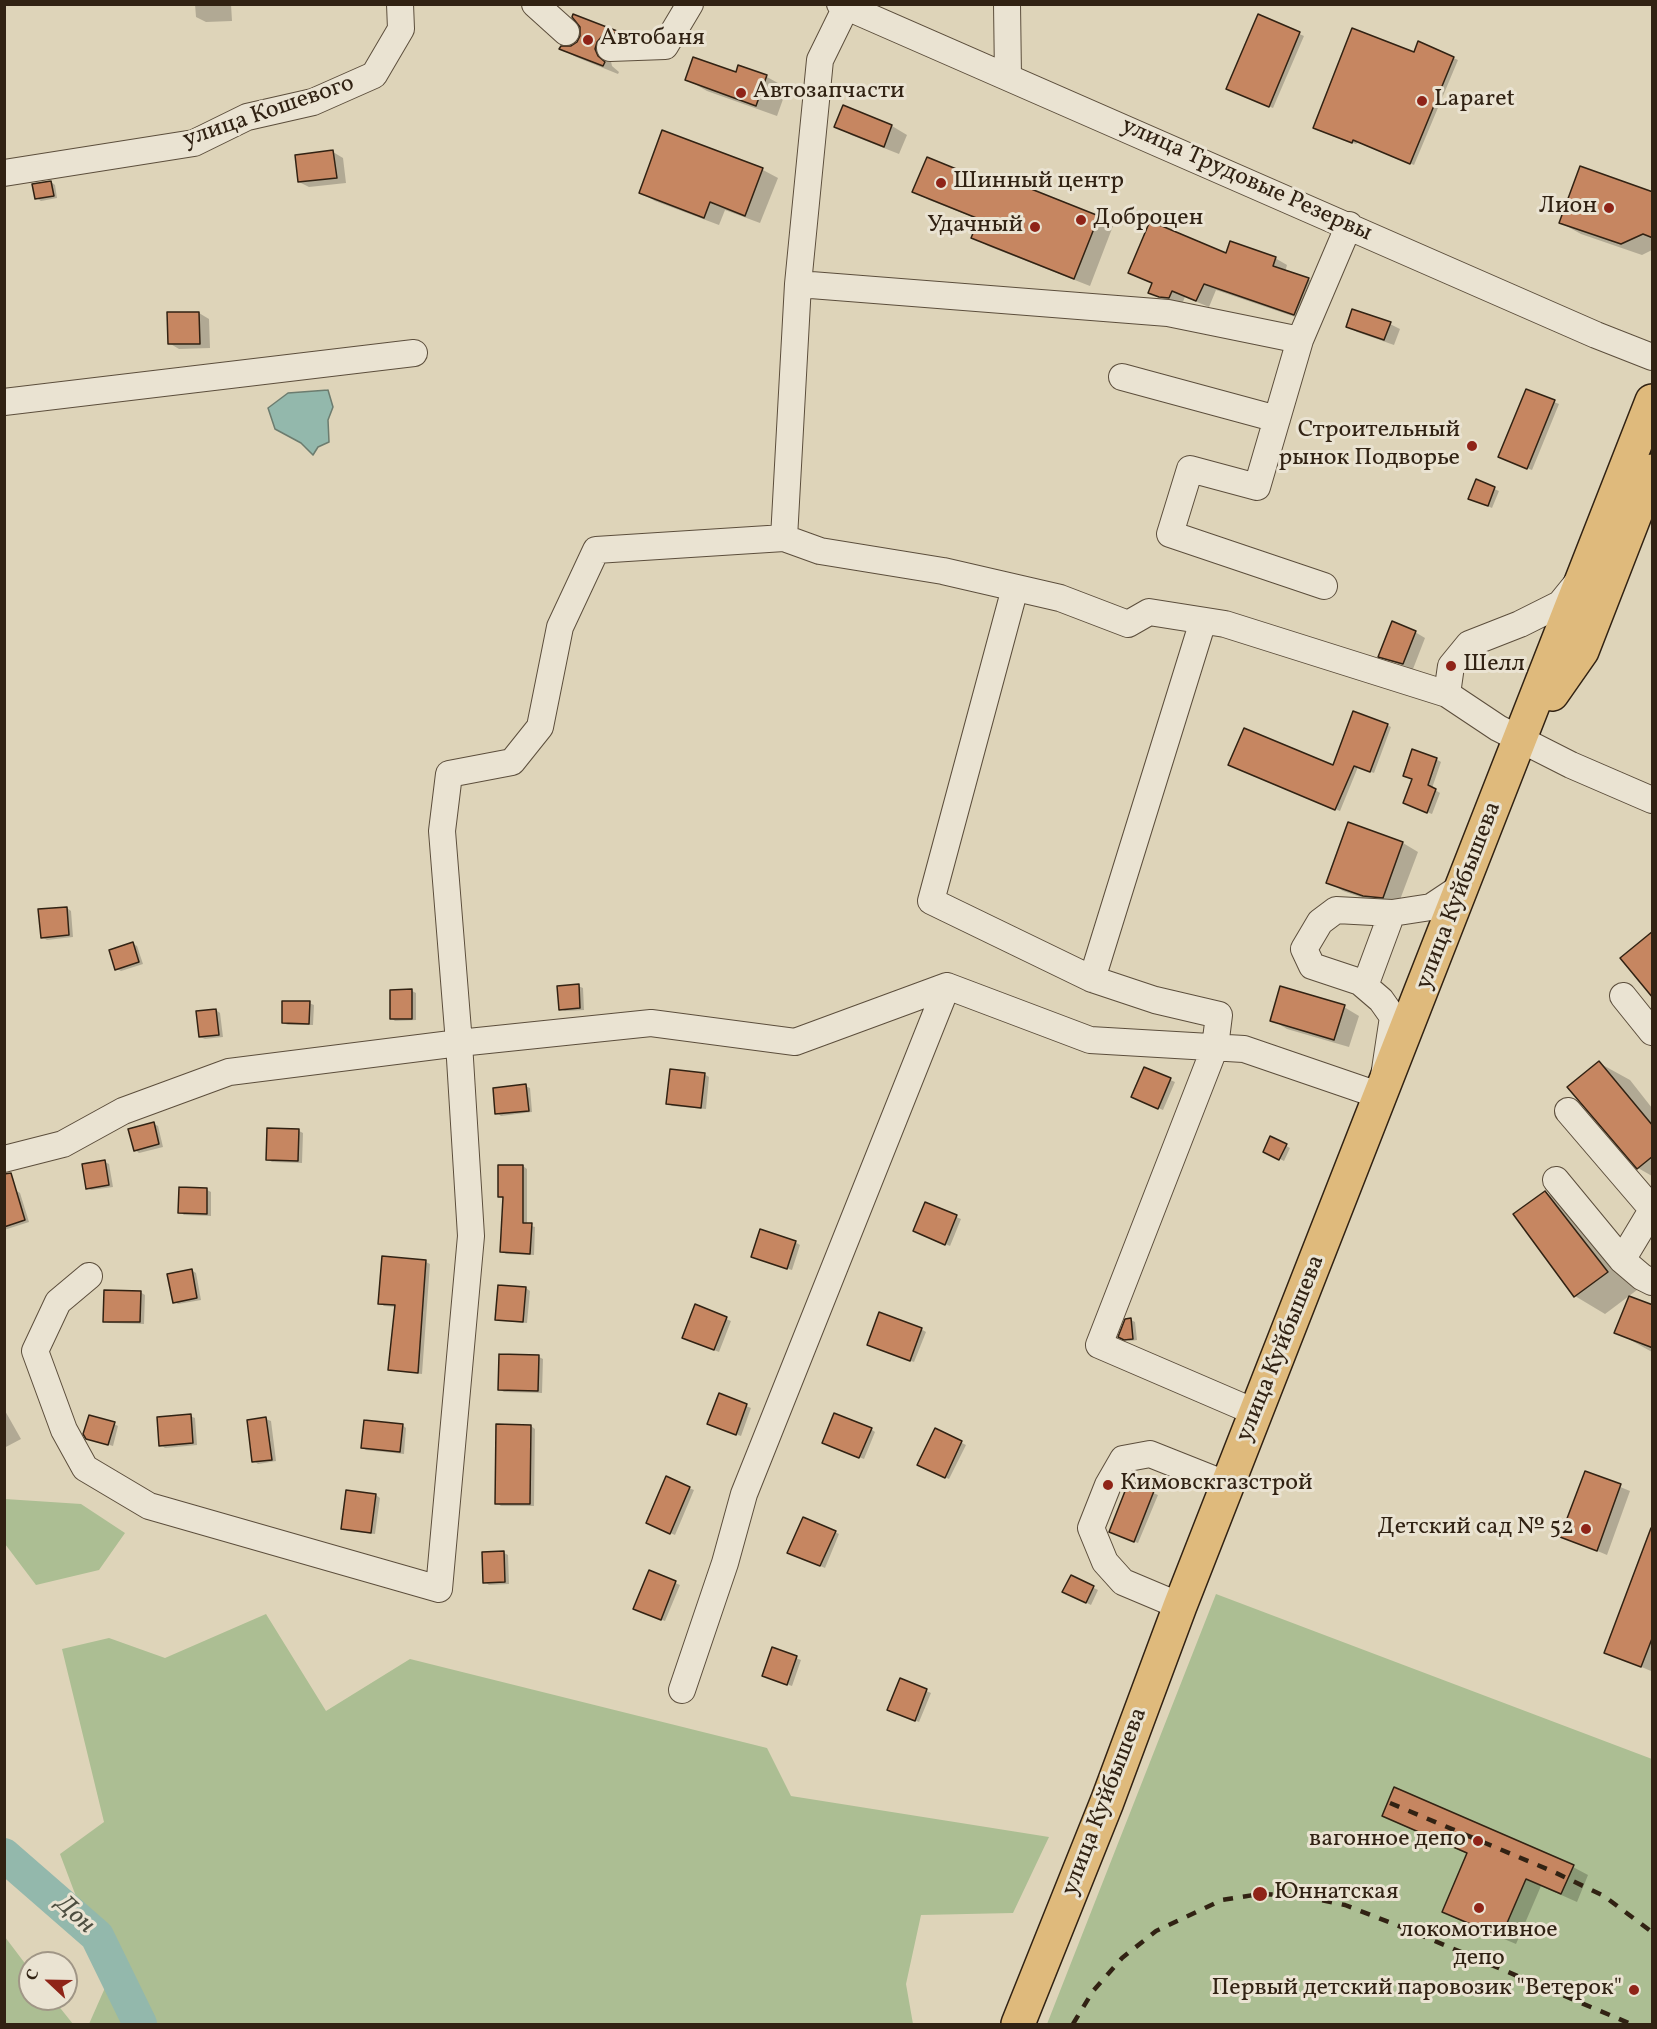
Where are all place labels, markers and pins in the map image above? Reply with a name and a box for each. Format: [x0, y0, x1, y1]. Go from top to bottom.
place label: Автобаня [600, 26, 705, 54]
marker: Автобаня [581, 33, 595, 47]
place label: Автозапчасти [753, 79, 905, 107]
marker: Автозапчасти [734, 86, 748, 100]
place label: Laparet [1434, 87, 1515, 115]
marker: Laparet [1415, 94, 1429, 108]
place label: Шинный центр [953, 169, 1124, 197]
marker: Шинный центр [934, 176, 948, 190]
place label: Лион [1539, 194, 1597, 222]
marker: Лион [1602, 201, 1616, 215]
place label: Доброцен [1093, 206, 1203, 234]
place label: Удачный [927, 213, 1023, 241]
marker: Доброцен [1074, 213, 1088, 227]
marker: Удачный [1028, 220, 1042, 234]
place label: Строительный рынок Подворье [1278, 418, 1460, 474]
marker: Строительный рынок Подворье [1465, 439, 1479, 453]
place label: Шелл [1463, 652, 1525, 680]
marker: Шелл [1444, 659, 1458, 673]
place label: Кимовскгазстрой [1120, 1471, 1313, 1499]
marker: Кимовскгазстрой [1101, 1478, 1115, 1492]
place label: Детский сад № 52 [1377, 1515, 1574, 1543]
marker: Детский сад № 52 [1579, 1522, 1593, 1536]
place label: вагонное депо [1309, 1827, 1466, 1855]
marker: вагонное депо [1471, 1834, 1485, 1848]
place label: Юннатская [1274, 1880, 1398, 1908]
marker: Юннатская [1251, 1885, 1269, 1903]
marker: локомотивное депо [1472, 1901, 1486, 1915]
place label: локомотивное депо [1400, 1918, 1558, 1974]
place label: Первый детский паровозик "Ветерок" [1211, 1976, 1622, 2004]
marker: Первый детский паровозик "Ветерок" [1627, 1983, 1641, 1997]

